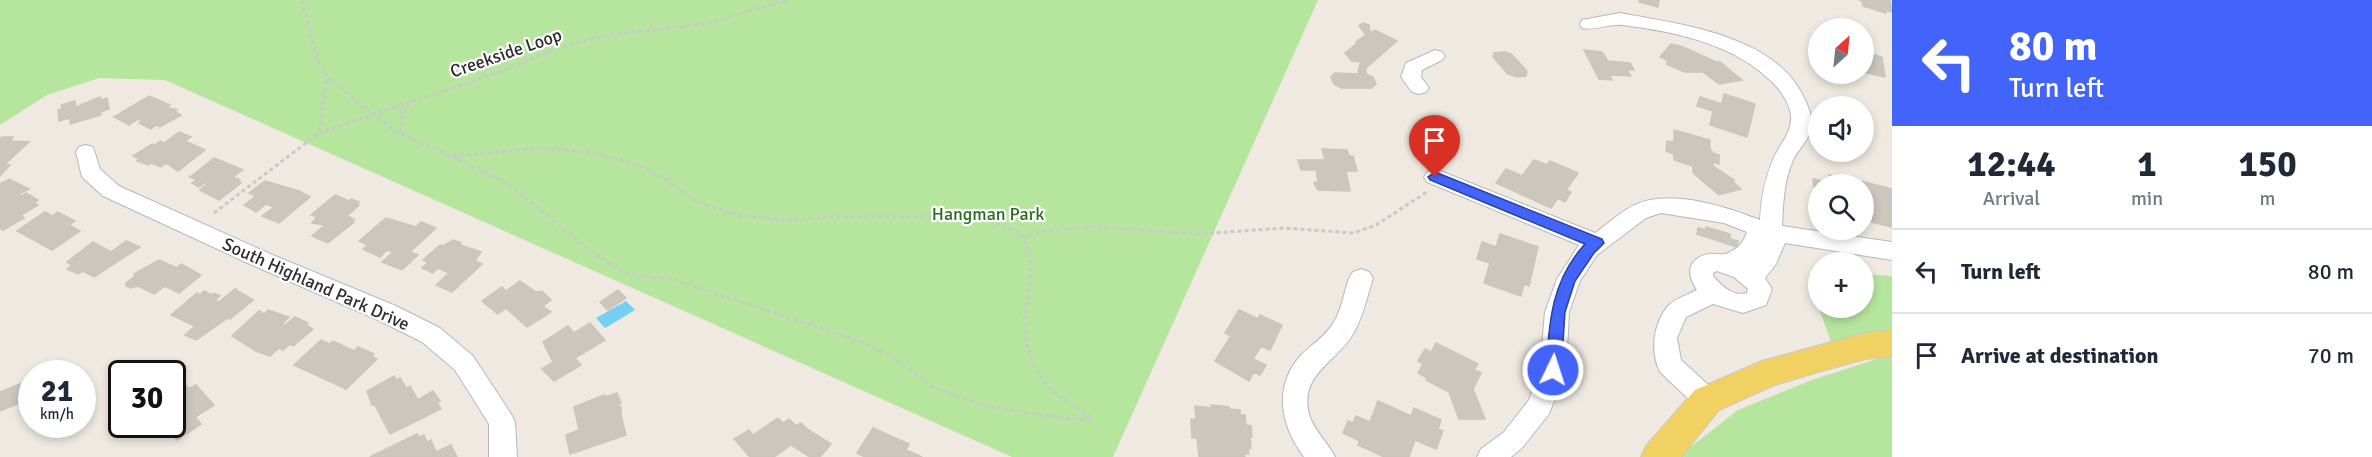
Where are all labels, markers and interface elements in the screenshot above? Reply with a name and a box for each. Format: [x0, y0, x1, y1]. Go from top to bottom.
north arrow [1808, 18, 1874, 84]
map controls [1808, 18, 1874, 318]
text: 80 m [2009, 21, 2098, 72]
street label: Creekside Loop [447, 24, 565, 82]
icon: left [1910, 24, 1988, 102]
text: Turn left [2009, 72, 2104, 105]
button: sound [1808, 96, 1874, 162]
pin [1409, 115, 1460, 177]
icon: arrive [1418, 124, 1451, 157]
text: 12:44 [1967, 142, 2056, 187]
text: 1 [2137, 142, 2157, 187]
text: 150 [2238, 142, 2297, 187]
button: search [1808, 174, 1874, 240]
text: Arrival [1983, 186, 2040, 211]
text: min [2131, 186, 2163, 211]
text: m [2260, 186, 2276, 211]
park label: Hangman Park [932, 203, 1044, 225]
street label: South Highland Park Drive [219, 233, 413, 335]
button: + [1808, 252, 1874, 318]
icon: left [1910, 255, 1943, 288]
text: Turn left [1961, 258, 2041, 285]
text: 80 m [2308, 258, 2354, 285]
position arrow [1521, 338, 1585, 402]
icon: arrive [1910, 339, 1943, 372]
text: Arrive at destination [1961, 342, 2158, 369]
text: 70 m [2308, 342, 2354, 369]
speed limit sign: 30 [108, 360, 186, 438]
text: 21 [41, 373, 73, 410]
text: km/h [40, 405, 74, 423]

